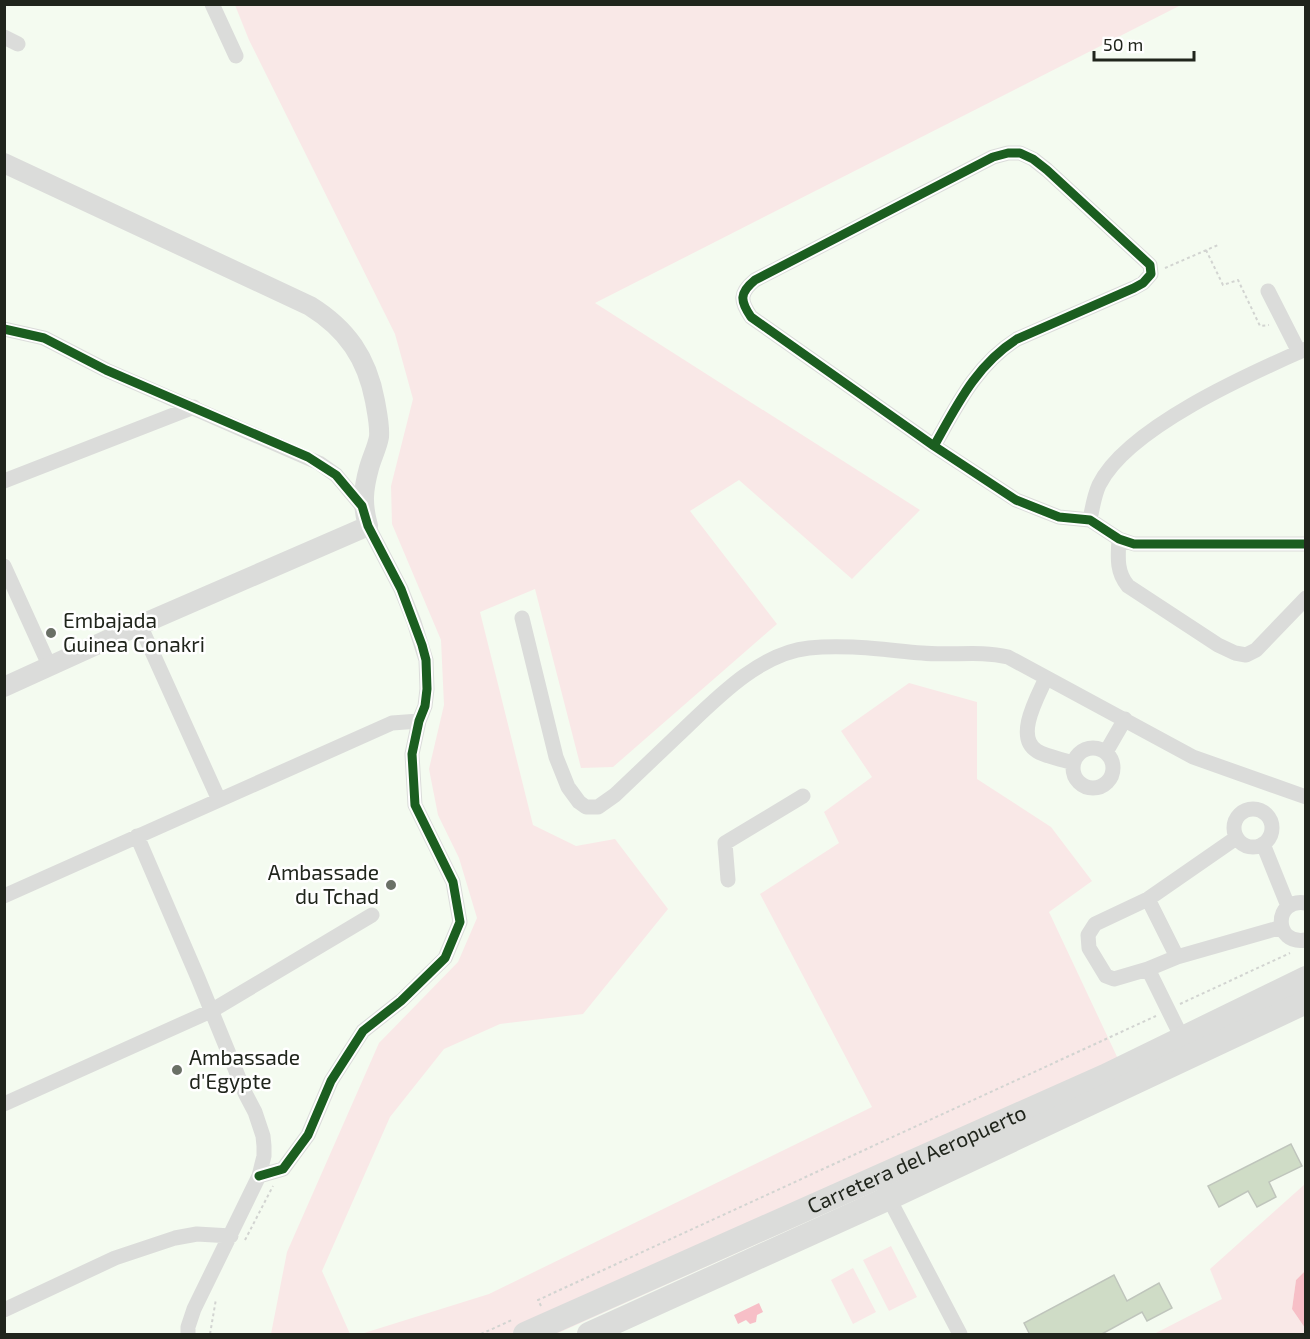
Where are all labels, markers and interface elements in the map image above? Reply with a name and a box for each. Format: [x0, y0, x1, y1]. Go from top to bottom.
scale bar [1094, 24, 1194, 62]
text: 50 m [1103, 33, 1143, 55]
place label: Embajada Guinea Conakri [63, 607, 205, 656]
marker: Embajada Guinea Conakri [44, 626, 58, 640]
place label: Ambassade du Tchad [268, 859, 379, 908]
marker: Ambassade du Tchad [384, 878, 398, 892]
place label: Ambassade d'Egypte [189, 1044, 300, 1093]
marker: Ambassade d'Egypte [170, 1063, 184, 1077]
street label: Carretera del Aeropuerto [803, 1099, 1030, 1218]

